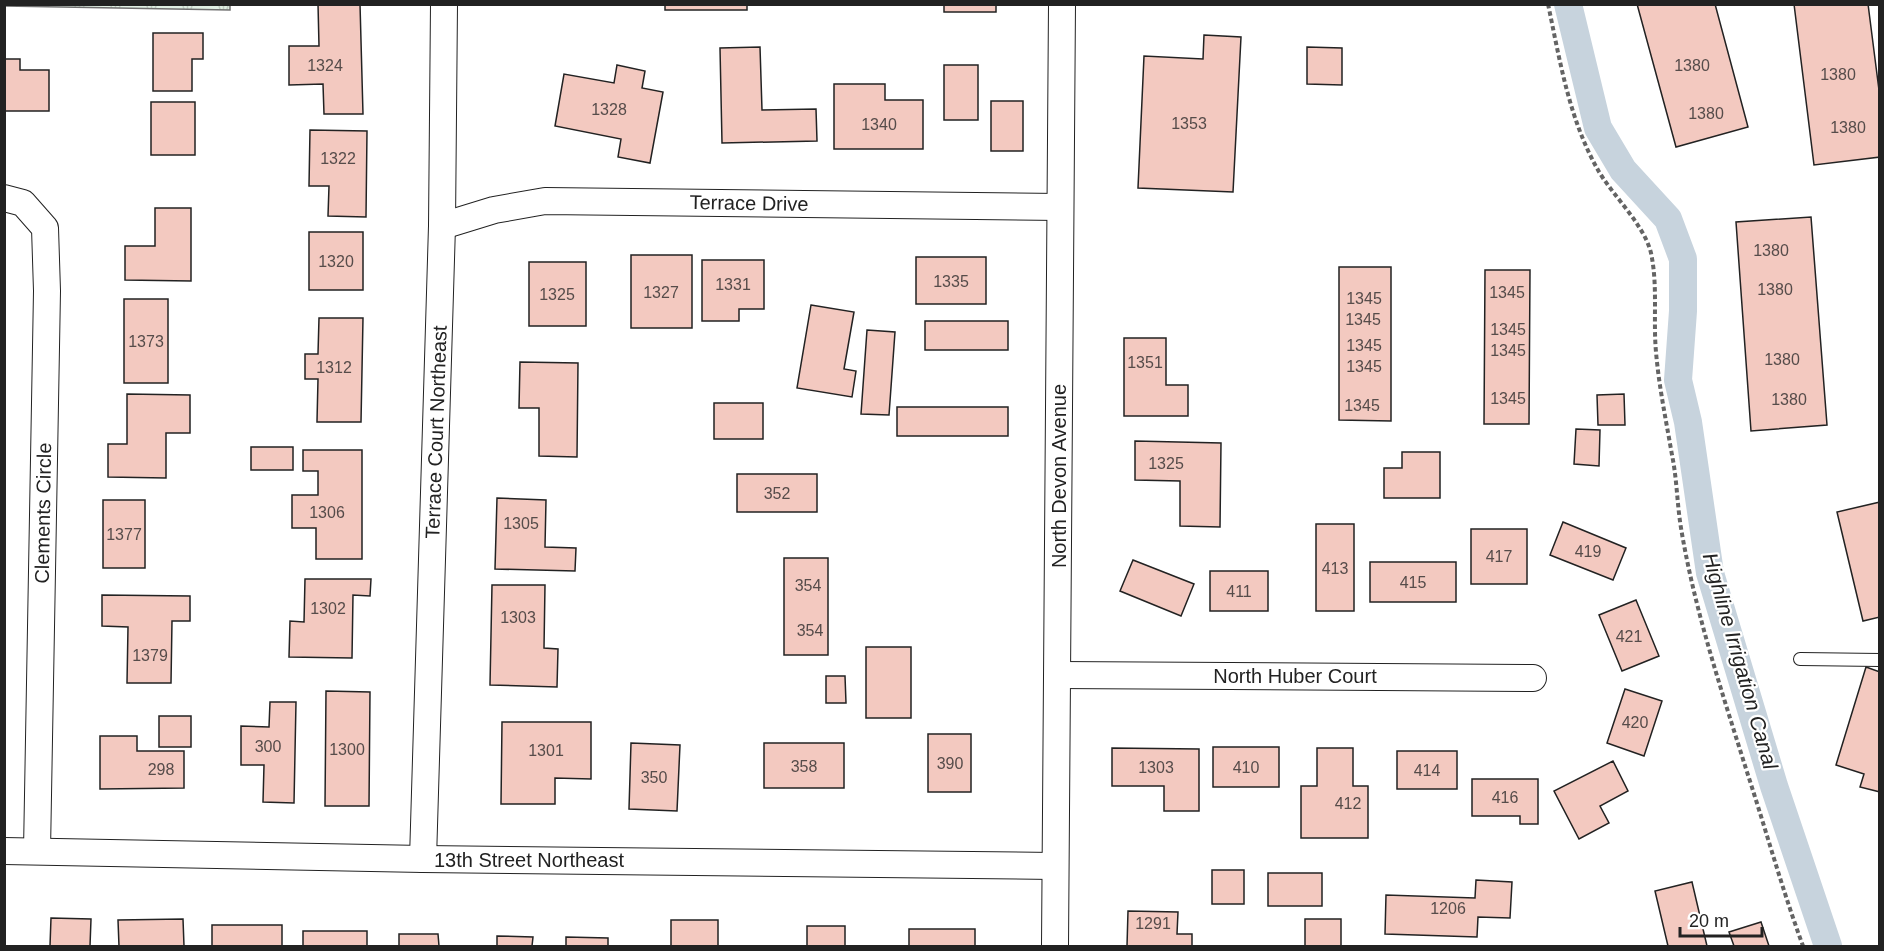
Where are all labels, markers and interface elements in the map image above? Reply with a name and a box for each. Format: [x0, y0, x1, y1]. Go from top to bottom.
house number: 1324 [307, 57, 343, 74]
house number: 1380 [1674, 57, 1710, 74]
house number: 1380 [1820, 66, 1856, 83]
house number: 1328 [591, 101, 627, 118]
house number: 1380 [1688, 105, 1724, 122]
house number: 1353 [1171, 115, 1207, 132]
house number: 1340 [861, 116, 897, 133]
house number: 1380 [1830, 119, 1866, 136]
house number: 1322 [320, 150, 356, 167]
street label: Terrace Drive [689, 191, 809, 215]
house number: 1380 [1753, 242, 1789, 259]
house number: 1320 [318, 253, 354, 270]
house number: 1335 [933, 273, 969, 290]
house number: 1331 [715, 276, 751, 293]
house number: 1380 [1757, 281, 1793, 298]
house number: 1327 [643, 284, 679, 301]
house number: 1345 [1489, 284, 1525, 301]
house number: 1325 [539, 286, 575, 303]
house number: 1345 [1346, 290, 1382, 307]
house number: 1345 [1345, 311, 1381, 328]
house number: 1345 [1490, 321, 1526, 338]
street label: Terrace Court Northeast [421, 325, 451, 539]
house number: 1373 [128, 333, 164, 350]
house number: 1345 [1346, 337, 1382, 354]
house number: 1345 [1490, 342, 1526, 359]
house number: 1380 [1764, 351, 1800, 368]
house number: 1351 [1127, 354, 1163, 371]
house number: 1345 [1346, 358, 1382, 375]
house number: 1312 [316, 359, 352, 376]
street label: North Devon Avenue [1048, 384, 1070, 568]
house number: 1345 [1490, 390, 1526, 407]
house number: 1380 [1771, 391, 1807, 408]
house number: 1345 [1344, 397, 1380, 414]
street label: Clements Circle [31, 442, 55, 584]
house number: 1325 [1148, 455, 1184, 472]
house number: 352 [764, 485, 790, 502]
house number: 1306 [309, 504, 345, 521]
house number: 1305 [503, 515, 539, 532]
house number: 1377 [106, 526, 142, 543]
house number: 419 [1575, 543, 1601, 560]
house number: 417 [1486, 548, 1512, 565]
water label: Highline Irrigation Canal [1699, 550, 1783, 773]
house number: 413 [1322, 560, 1348, 577]
house number: 415 [1400, 574, 1426, 591]
house number: 354 [795, 577, 821, 594]
house number: 411 [1226, 583, 1252, 600]
house number: 1302 [310, 600, 346, 617]
house number: 1303 [500, 609, 536, 626]
house number: 354 [797, 622, 823, 639]
house number: 421 [1616, 628, 1642, 645]
house number: 1379 [132, 647, 168, 664]
street label: North Huber Court [1213, 665, 1377, 687]
house number: 420 [1622, 714, 1648, 731]
house number: 300 [255, 738, 281, 755]
house number: 1300 [329, 741, 365, 758]
house number: 1301 [528, 742, 564, 759]
house number: 390 [937, 755, 963, 772]
house number: 358 [791, 758, 817, 775]
house number: 1303 [1138, 759, 1174, 776]
house number: 410 [1233, 759, 1259, 776]
house number: 298 [148, 761, 174, 778]
house number: 414 [1414, 762, 1440, 779]
house number: 350 [641, 769, 667, 786]
house number: 416 [1492, 789, 1518, 806]
house number: 412 [1335, 795, 1361, 812]
street label: 13th Street Northeast [434, 849, 624, 871]
house number: 1206 [1430, 900, 1466, 917]
scale bar [1680, 900, 1762, 938]
text: 20 m [1689, 911, 1729, 931]
house number: 1291 [1135, 915, 1171, 932]

